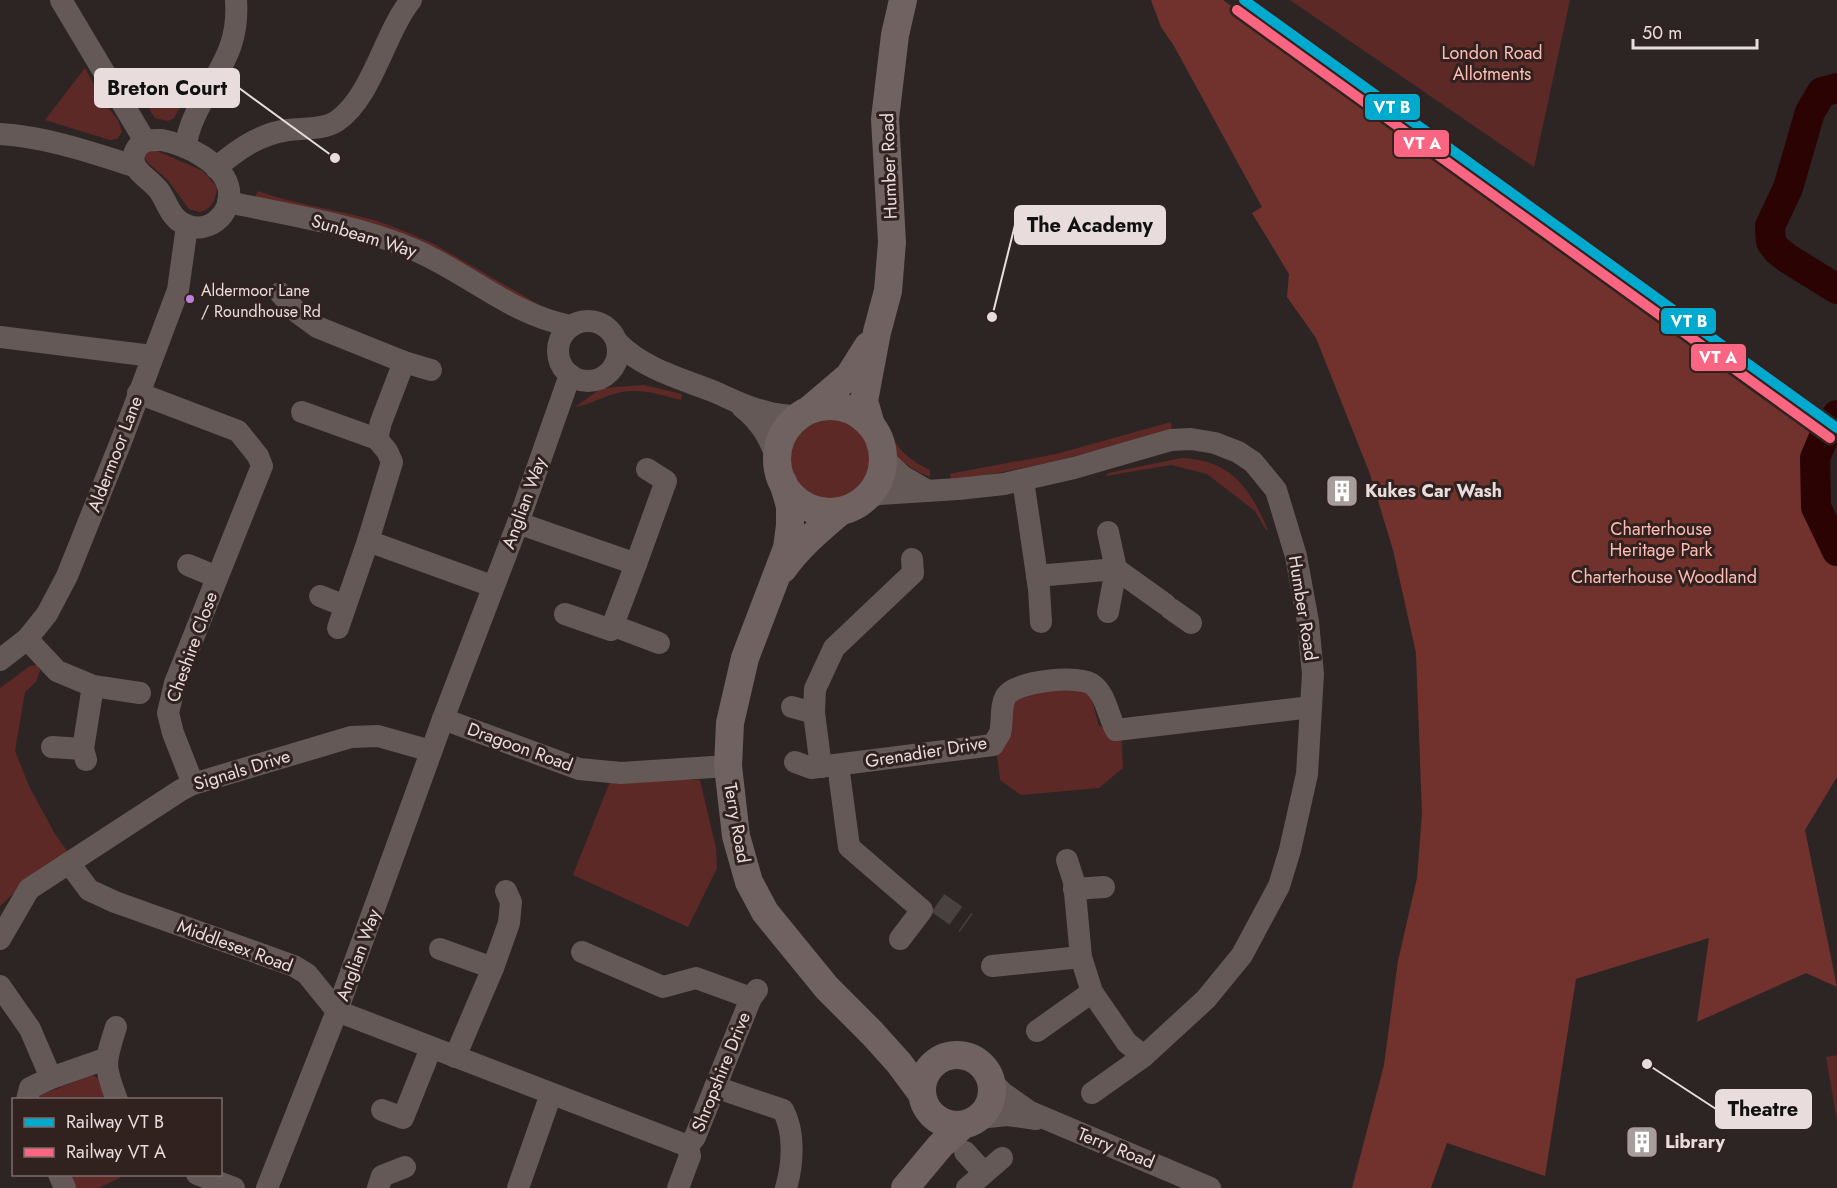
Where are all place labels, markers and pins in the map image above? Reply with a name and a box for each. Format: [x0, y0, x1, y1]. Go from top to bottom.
callout: Breton Court [95, 69, 239, 107]
callout: The Academy [1015, 206, 1165, 244]
place label: Aldermoor Lane / Roundhouse Rd [201, 279, 321, 323]
marker: Aldermoor Lane / Roundhouse Rd [184, 293, 196, 305]
building icon: Kukes Car Wash [1324, 473, 1360, 509]
place label: Kukes Car Wash [1365, 478, 1502, 504]
callout: Theatre [1716, 1090, 1811, 1128]
building icon: Library [1624, 1124, 1660, 1160]
place label: Library [1665, 1129, 1726, 1155]

